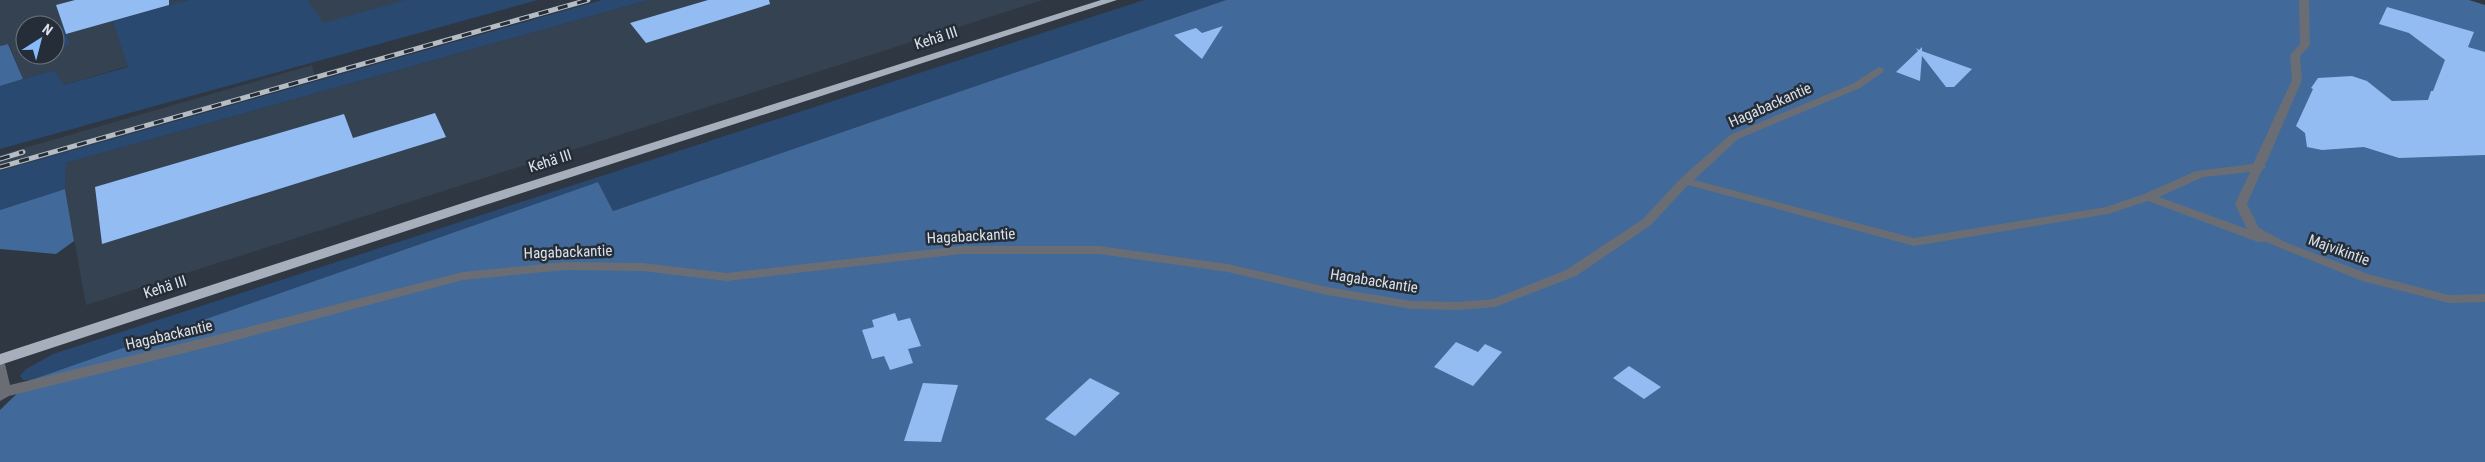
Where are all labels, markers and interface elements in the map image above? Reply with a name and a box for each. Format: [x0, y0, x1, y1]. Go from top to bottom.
north arrow [15, 15, 65, 65]
text: N [39, 20, 56, 38]
street label: Kehä III [912, 23, 960, 53]
street label: Hagabackantie [1726, 79, 1814, 131]
street label: Kehä III [526, 146, 574, 176]
street label: Hagabackantie [926, 225, 1016, 247]
street label: Majvikintie [2306, 231, 2372, 269]
street label: Hagabackantie [523, 241, 613, 263]
street label: Hagabackantie [1329, 265, 1419, 297]
street label: Kehä III [141, 272, 189, 302]
street label: Hagabackantie [124, 316, 214, 354]

